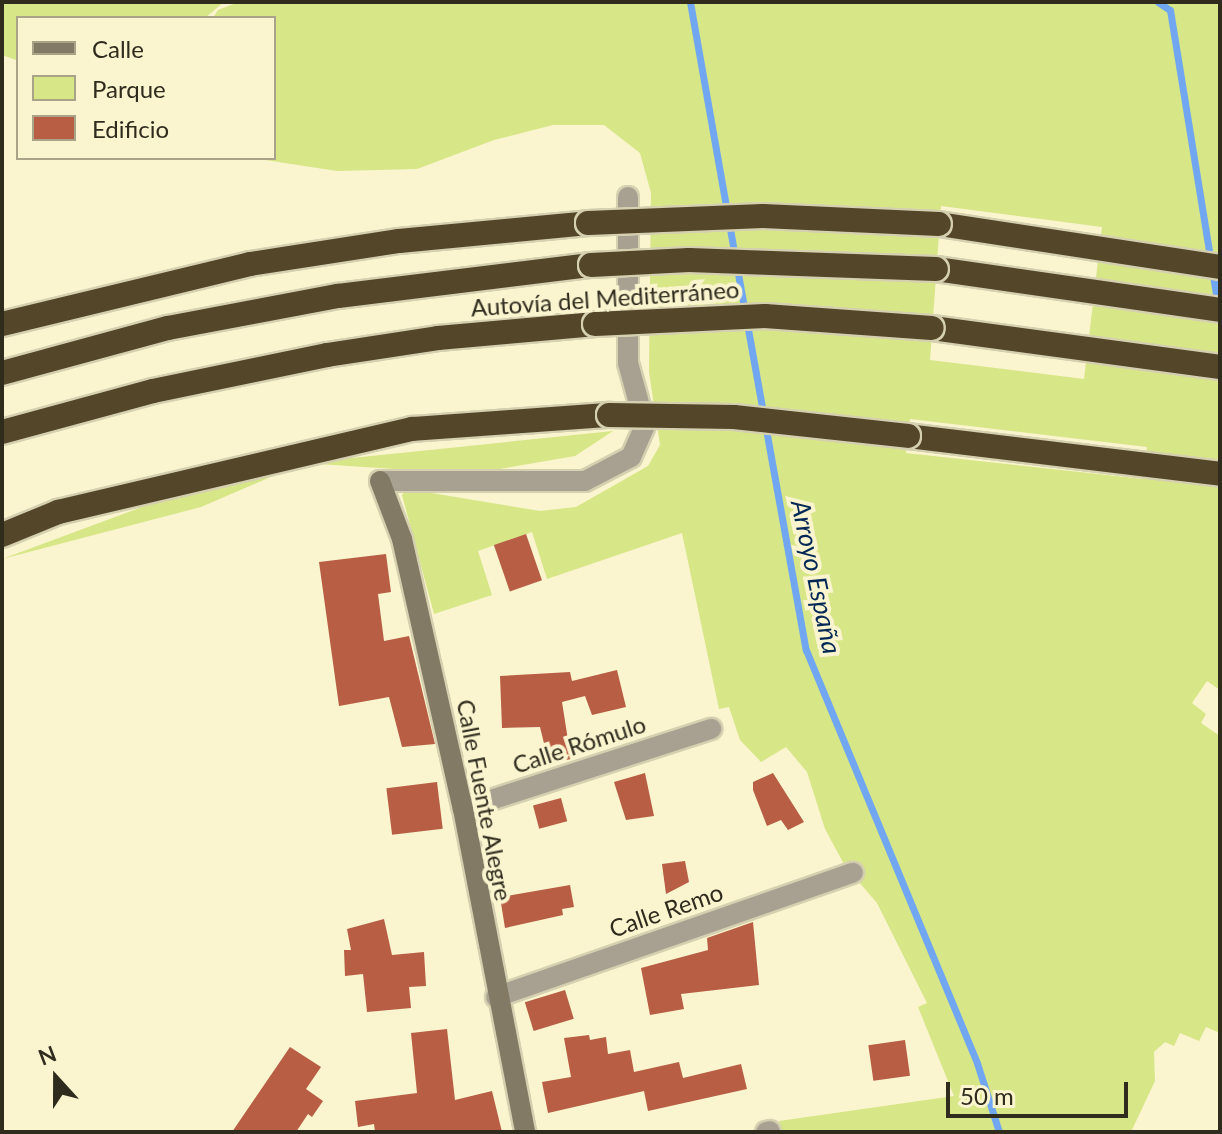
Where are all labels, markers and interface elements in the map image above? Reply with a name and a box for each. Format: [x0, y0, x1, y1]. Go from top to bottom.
legend [16, 16, 276, 160]
text: Calle [92, 34, 144, 63]
text: Parque [92, 74, 166, 103]
text: Edificio [92, 114, 169, 143]
street label: Autovía del Mediterráneo [470, 274, 740, 322]
water label: Arroyo España [784, 497, 848, 657]
street label: Calle Fuente Alegre [451, 696, 519, 904]
street label: Calle Rómulo [509, 709, 649, 779]
street label: Calle Remo [605, 877, 727, 943]
north arrow [16, 1038, 96, 1118]
text: N [34, 1039, 60, 1071]
scale bar [950, 1066, 1132, 1116]
text: 50 m [960, 1081, 1014, 1110]

